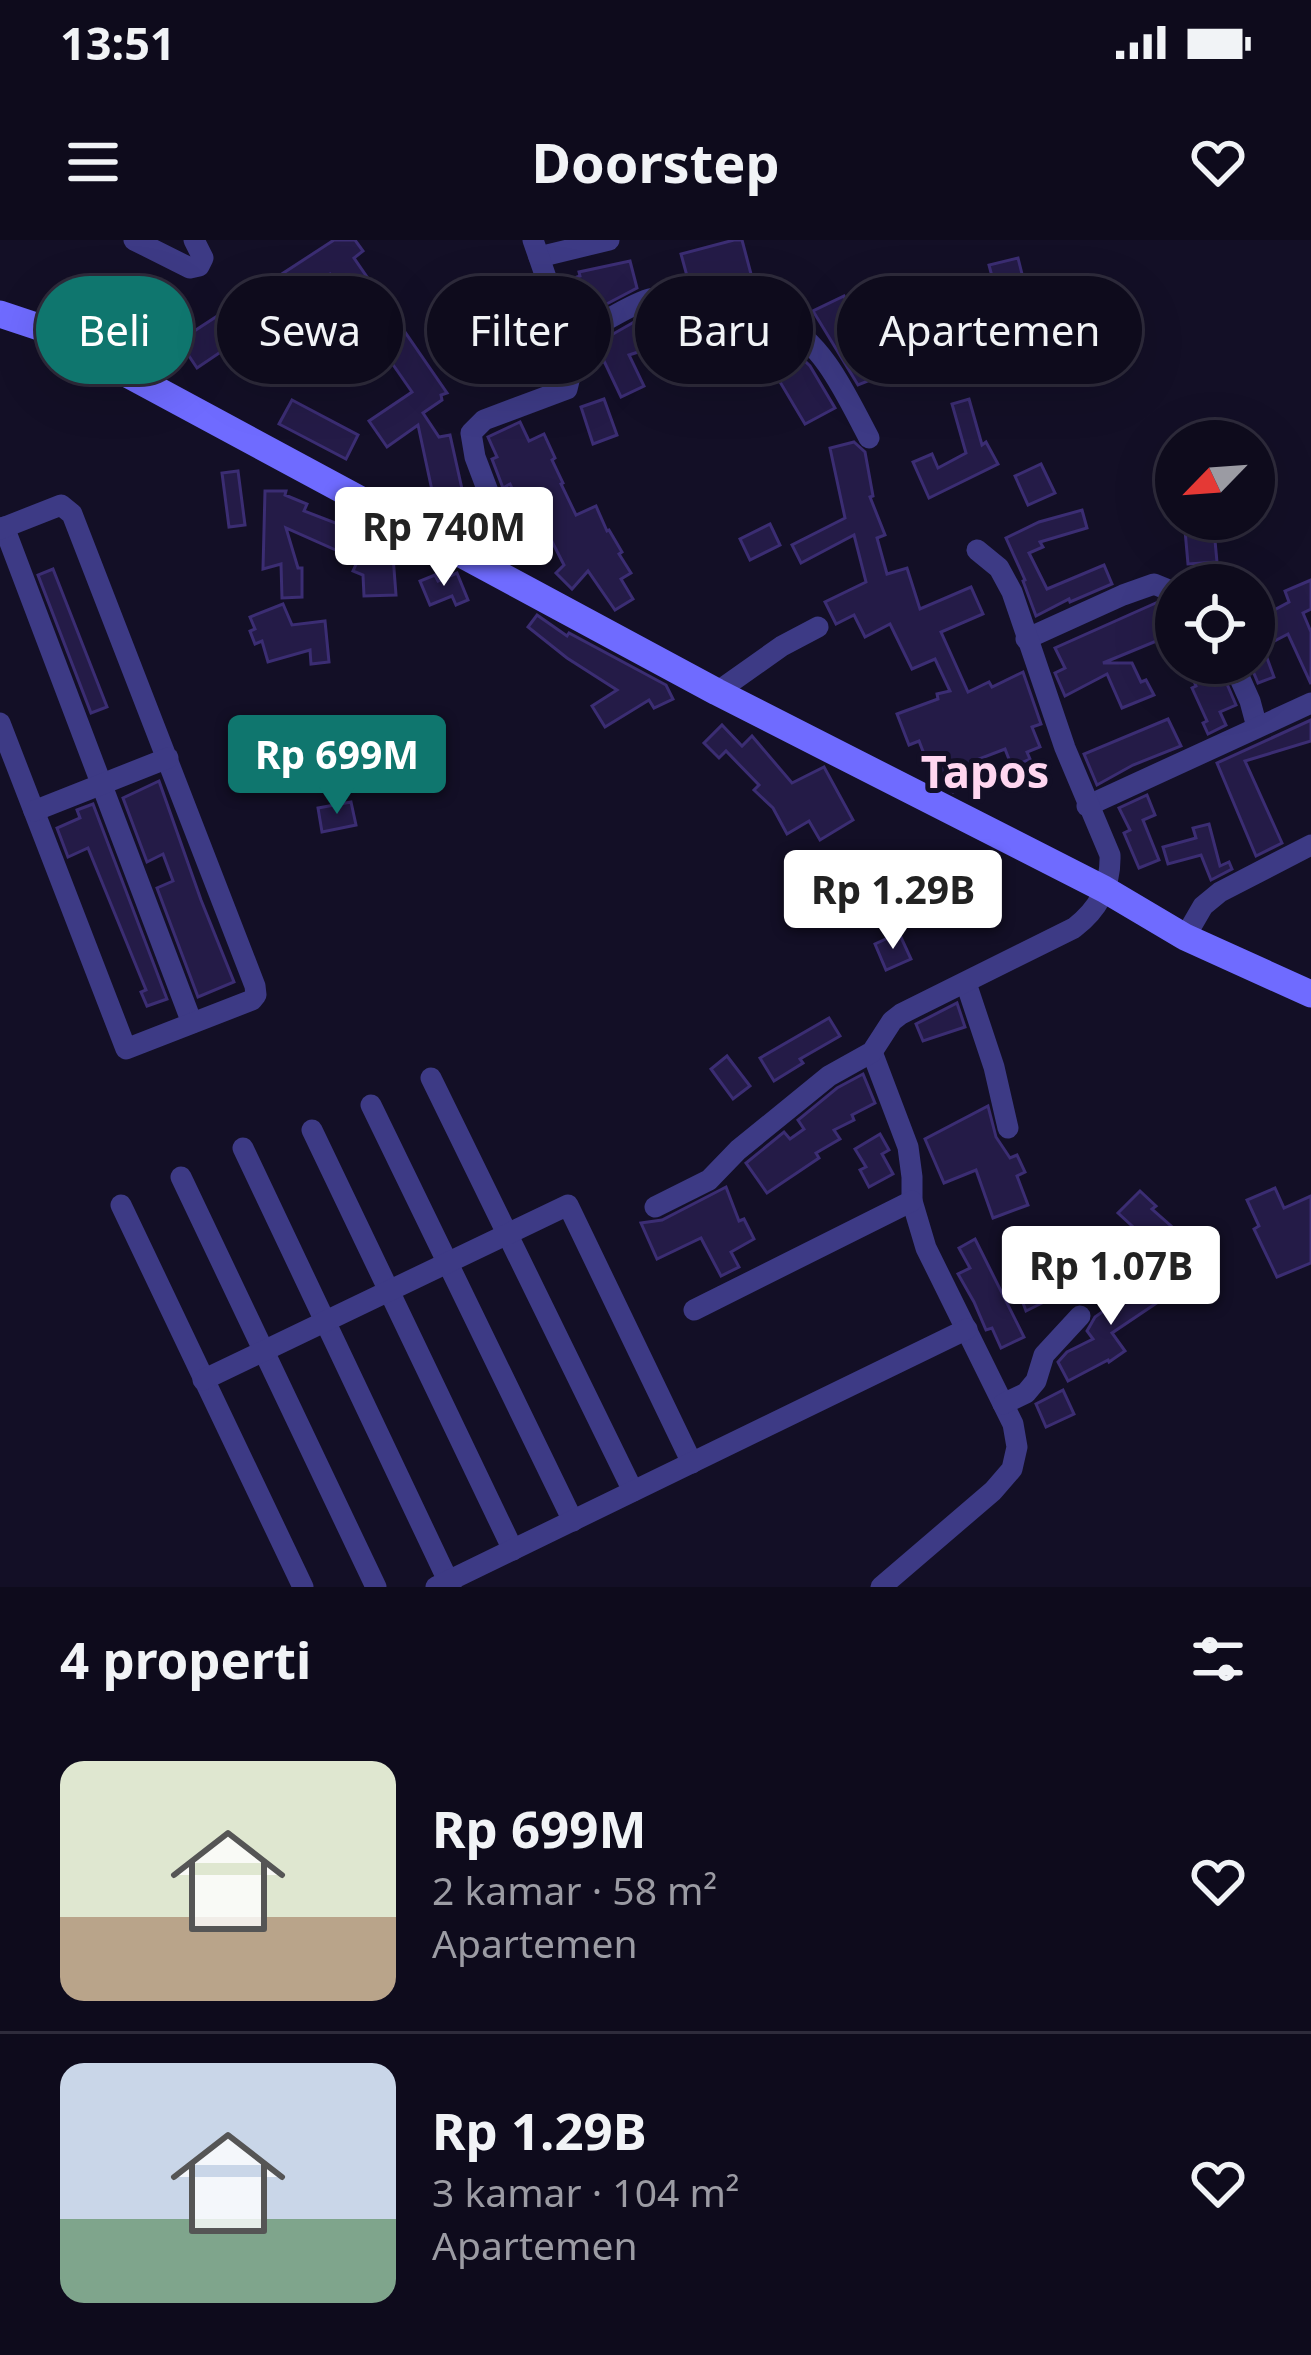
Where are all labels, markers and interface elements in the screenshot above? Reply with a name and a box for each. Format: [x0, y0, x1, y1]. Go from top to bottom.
text: 13:51 [60, 12, 176, 73]
text: Doorstep [531, 125, 780, 199]
icon: menu [60, 129, 126, 195]
icon: heart [1185, 129, 1251, 195]
chip: Beli [36, 276, 193, 384]
chip: Sewa [217, 276, 403, 384]
chip: Filter [427, 276, 611, 384]
chip: Baru [635, 276, 813, 384]
chip: Apartemen [837, 276, 1142, 384]
north arrow [1155, 420, 1275, 540]
map controls [1155, 420, 1275, 684]
pin: Rp 740M [333, 487, 555, 589]
text: Rp 740M [362, 499, 526, 552]
button: locate [1155, 564, 1275, 684]
pin: Rp 699M [226, 715, 448, 817]
text: Rp 699M [255, 727, 419, 780]
district label: Tapos [921, 740, 1049, 801]
pin: Rp 1.29B [769, 850, 1017, 952]
text: Rp 1.29B [811, 862, 975, 915]
pin: Rp 1.07B [987, 1226, 1235, 1328]
text: Rp 1.07B [1029, 1238, 1193, 1291]
text: 4 properti [60, 1624, 311, 1694]
icon: filters [1185, 1626, 1251, 1692]
text: Rp 699M [432, 1793, 647, 1863]
icon: home [156, 1809, 300, 1953]
icon: heart [1185, 1848, 1251, 1914]
text: 2 kamar · 58 m² [432, 1863, 717, 1916]
text: Apartemen [432, 1916, 638, 1969]
text: Rp 1.29B [432, 2095, 647, 2165]
icon: home [156, 2111, 300, 2255]
icon: heart [1185, 2150, 1251, 2216]
text: 3 kamar · 104 m² [432, 2165, 740, 2218]
text: Apartemen [432, 2218, 638, 2271]

